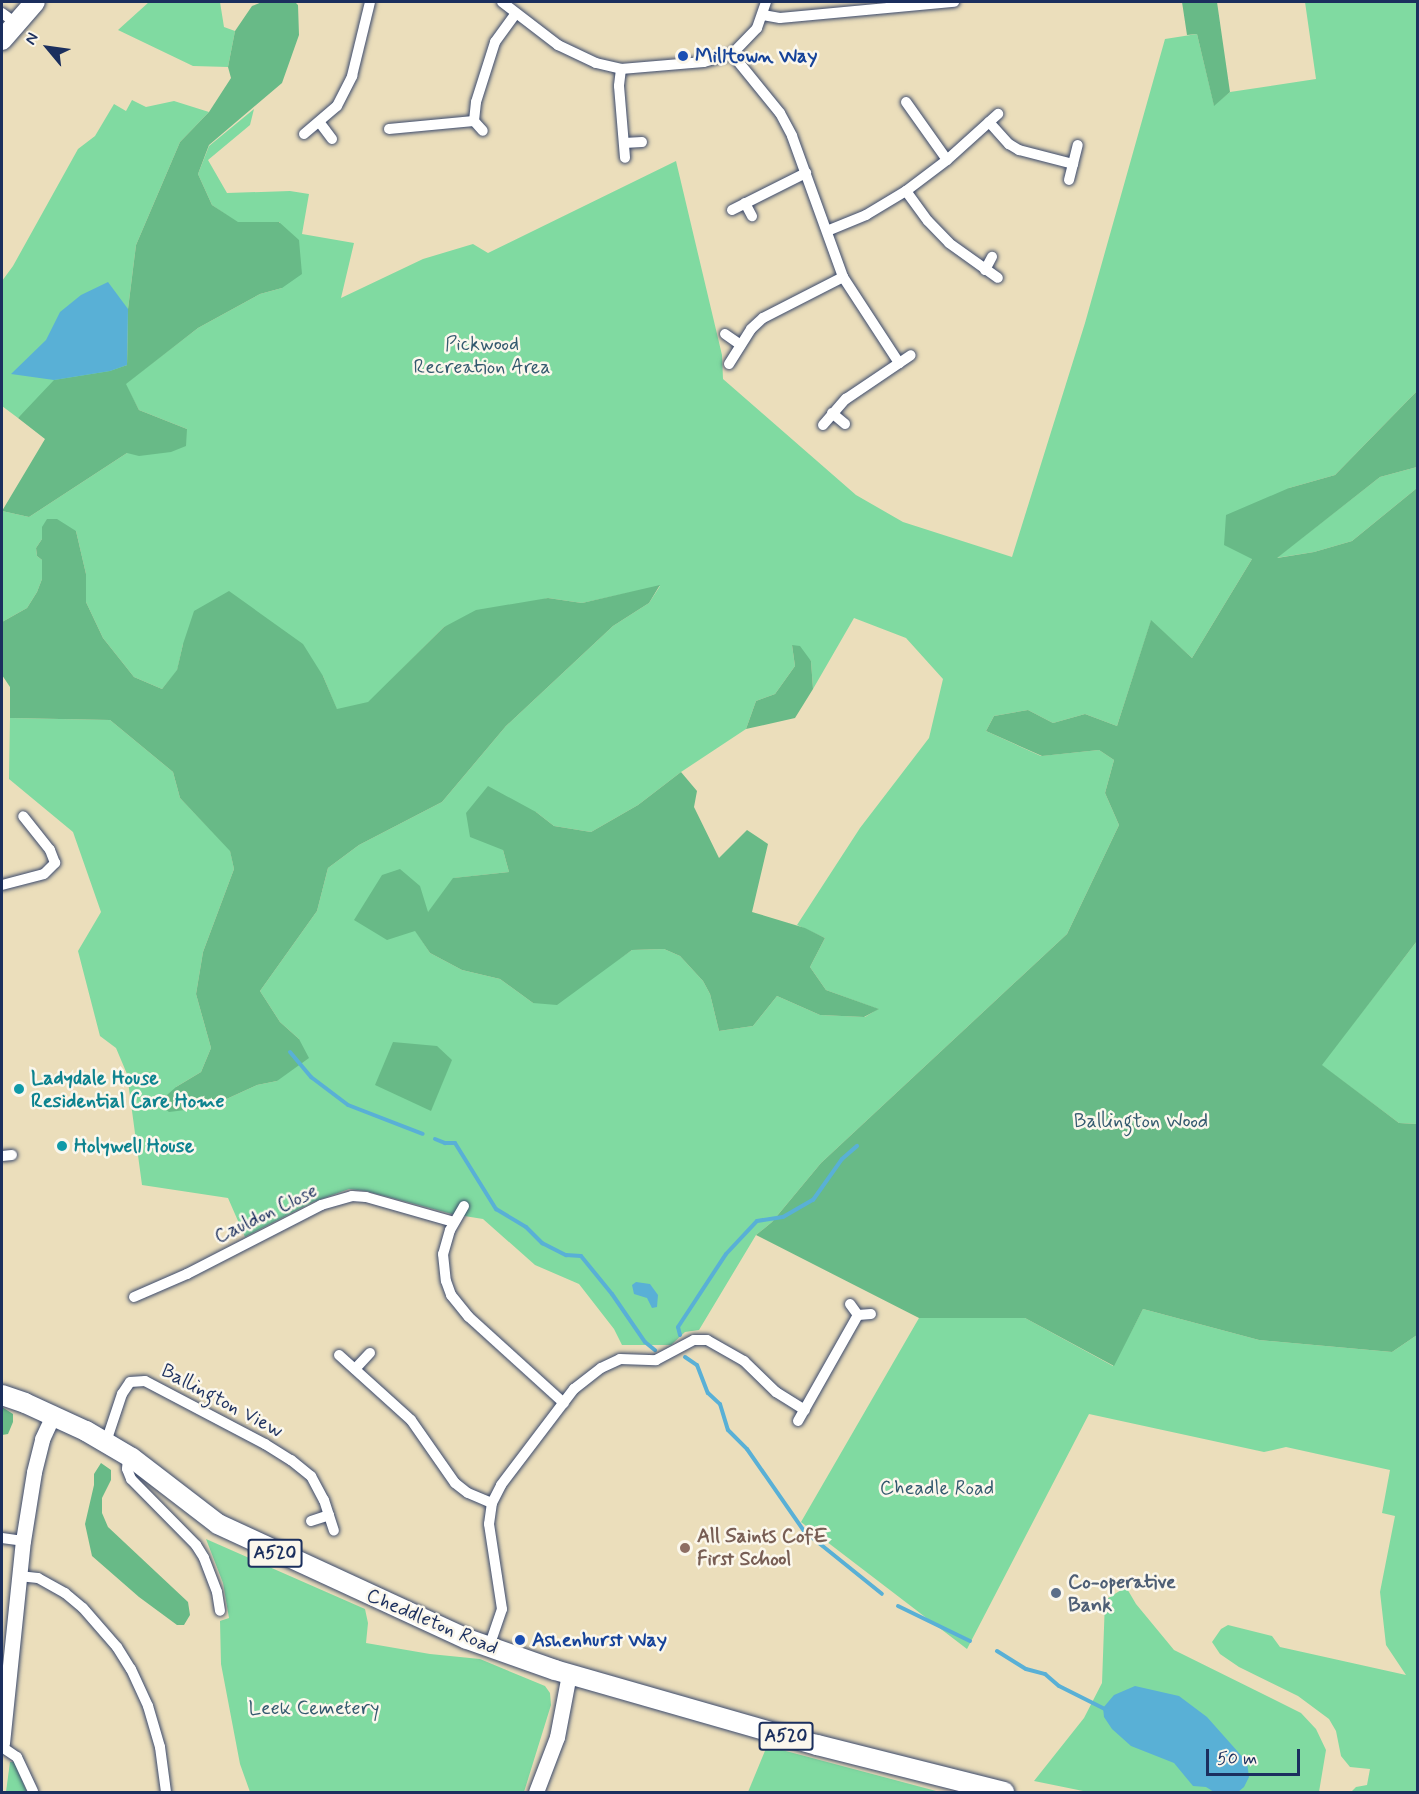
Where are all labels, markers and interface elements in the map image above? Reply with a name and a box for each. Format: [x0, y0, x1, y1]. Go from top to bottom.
north arrow [18, 18, 78, 78]
text: N [20, 29, 44, 49]
place label: Milltown Way [695, 44, 818, 68]
marker: Milltown Way [676, 49, 690, 63]
park label: Pickwood Recreation Area [412, 333, 552, 380]
place label: Ladydale House Residential Care Home [31, 1066, 227, 1113]
marker: Ladydale House Residential Care Home [12, 1082, 26, 1096]
park label: Ballington Wood [1073, 1109, 1209, 1133]
place label: Holywell House [74, 1134, 194, 1158]
marker: Holywell House [55, 1139, 69, 1153]
street label: Cauldon Close [209, 1178, 323, 1250]
street label: Ballington View [158, 1360, 286, 1442]
park label: Cheadle Road [880, 1476, 994, 1500]
place label: All Saints CofE First School [697, 1524, 831, 1571]
road number: A520 [246, 1538, 304, 1568]
marker: All Saints CofE First School [678, 1541, 692, 1555]
place label: Co-operative Bank [1068, 1570, 1176, 1617]
street label: Cheddleton Road [363, 1584, 501, 1660]
marker: Co-operative Bank [1049, 1586, 1063, 1600]
place label: Ashenhurst Way [532, 1628, 667, 1652]
marker: Ashenhurst Way [513, 1633, 527, 1647]
park label: Leek Cemetery [245, 1696, 383, 1720]
road number: A520 [758, 1721, 814, 1751]
scale bar [1209, 1737, 1304, 1775]
text: 50 m [1217, 1747, 1257, 1771]

